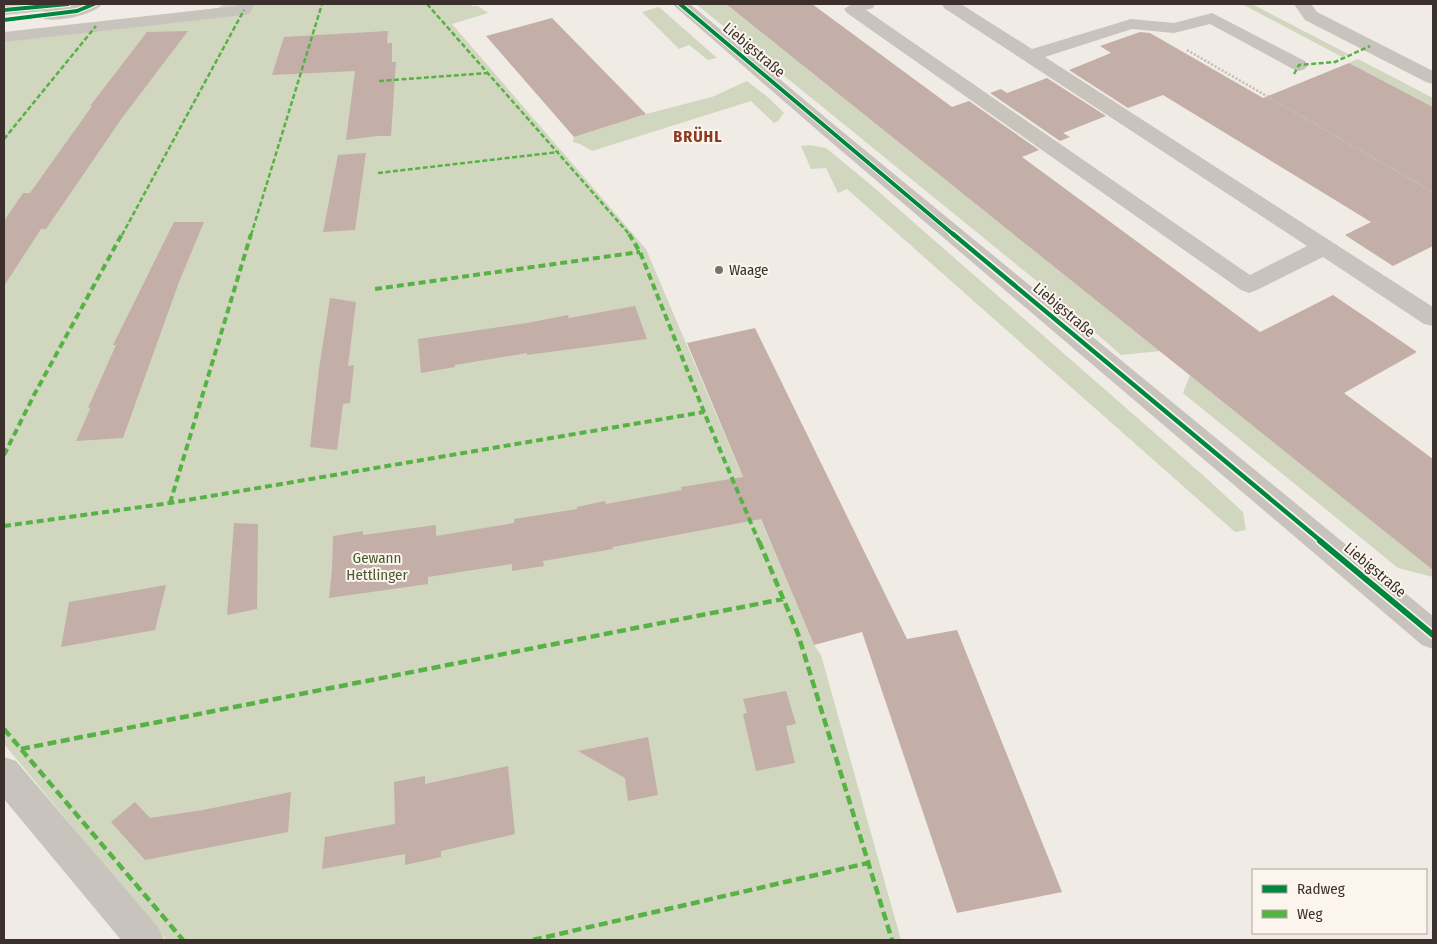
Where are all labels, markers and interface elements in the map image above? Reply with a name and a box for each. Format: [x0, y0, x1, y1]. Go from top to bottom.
street label: Liebigstraße [719, 19, 789, 81]
district label: BRÜHL [673, 126, 723, 146]
place label: Waage [729, 261, 768, 279]
marker: Waage [713, 264, 725, 276]
street label: Liebigstraße [1029, 279, 1099, 341]
street label: Liebigstraße [1340, 539, 1410, 601]
park label: Gewann Hettlinger [346, 549, 408, 584]
legend [1252, 869, 1427, 934]
text: Radweg [1297, 880, 1345, 898]
text: Weg [1297, 905, 1323, 923]

